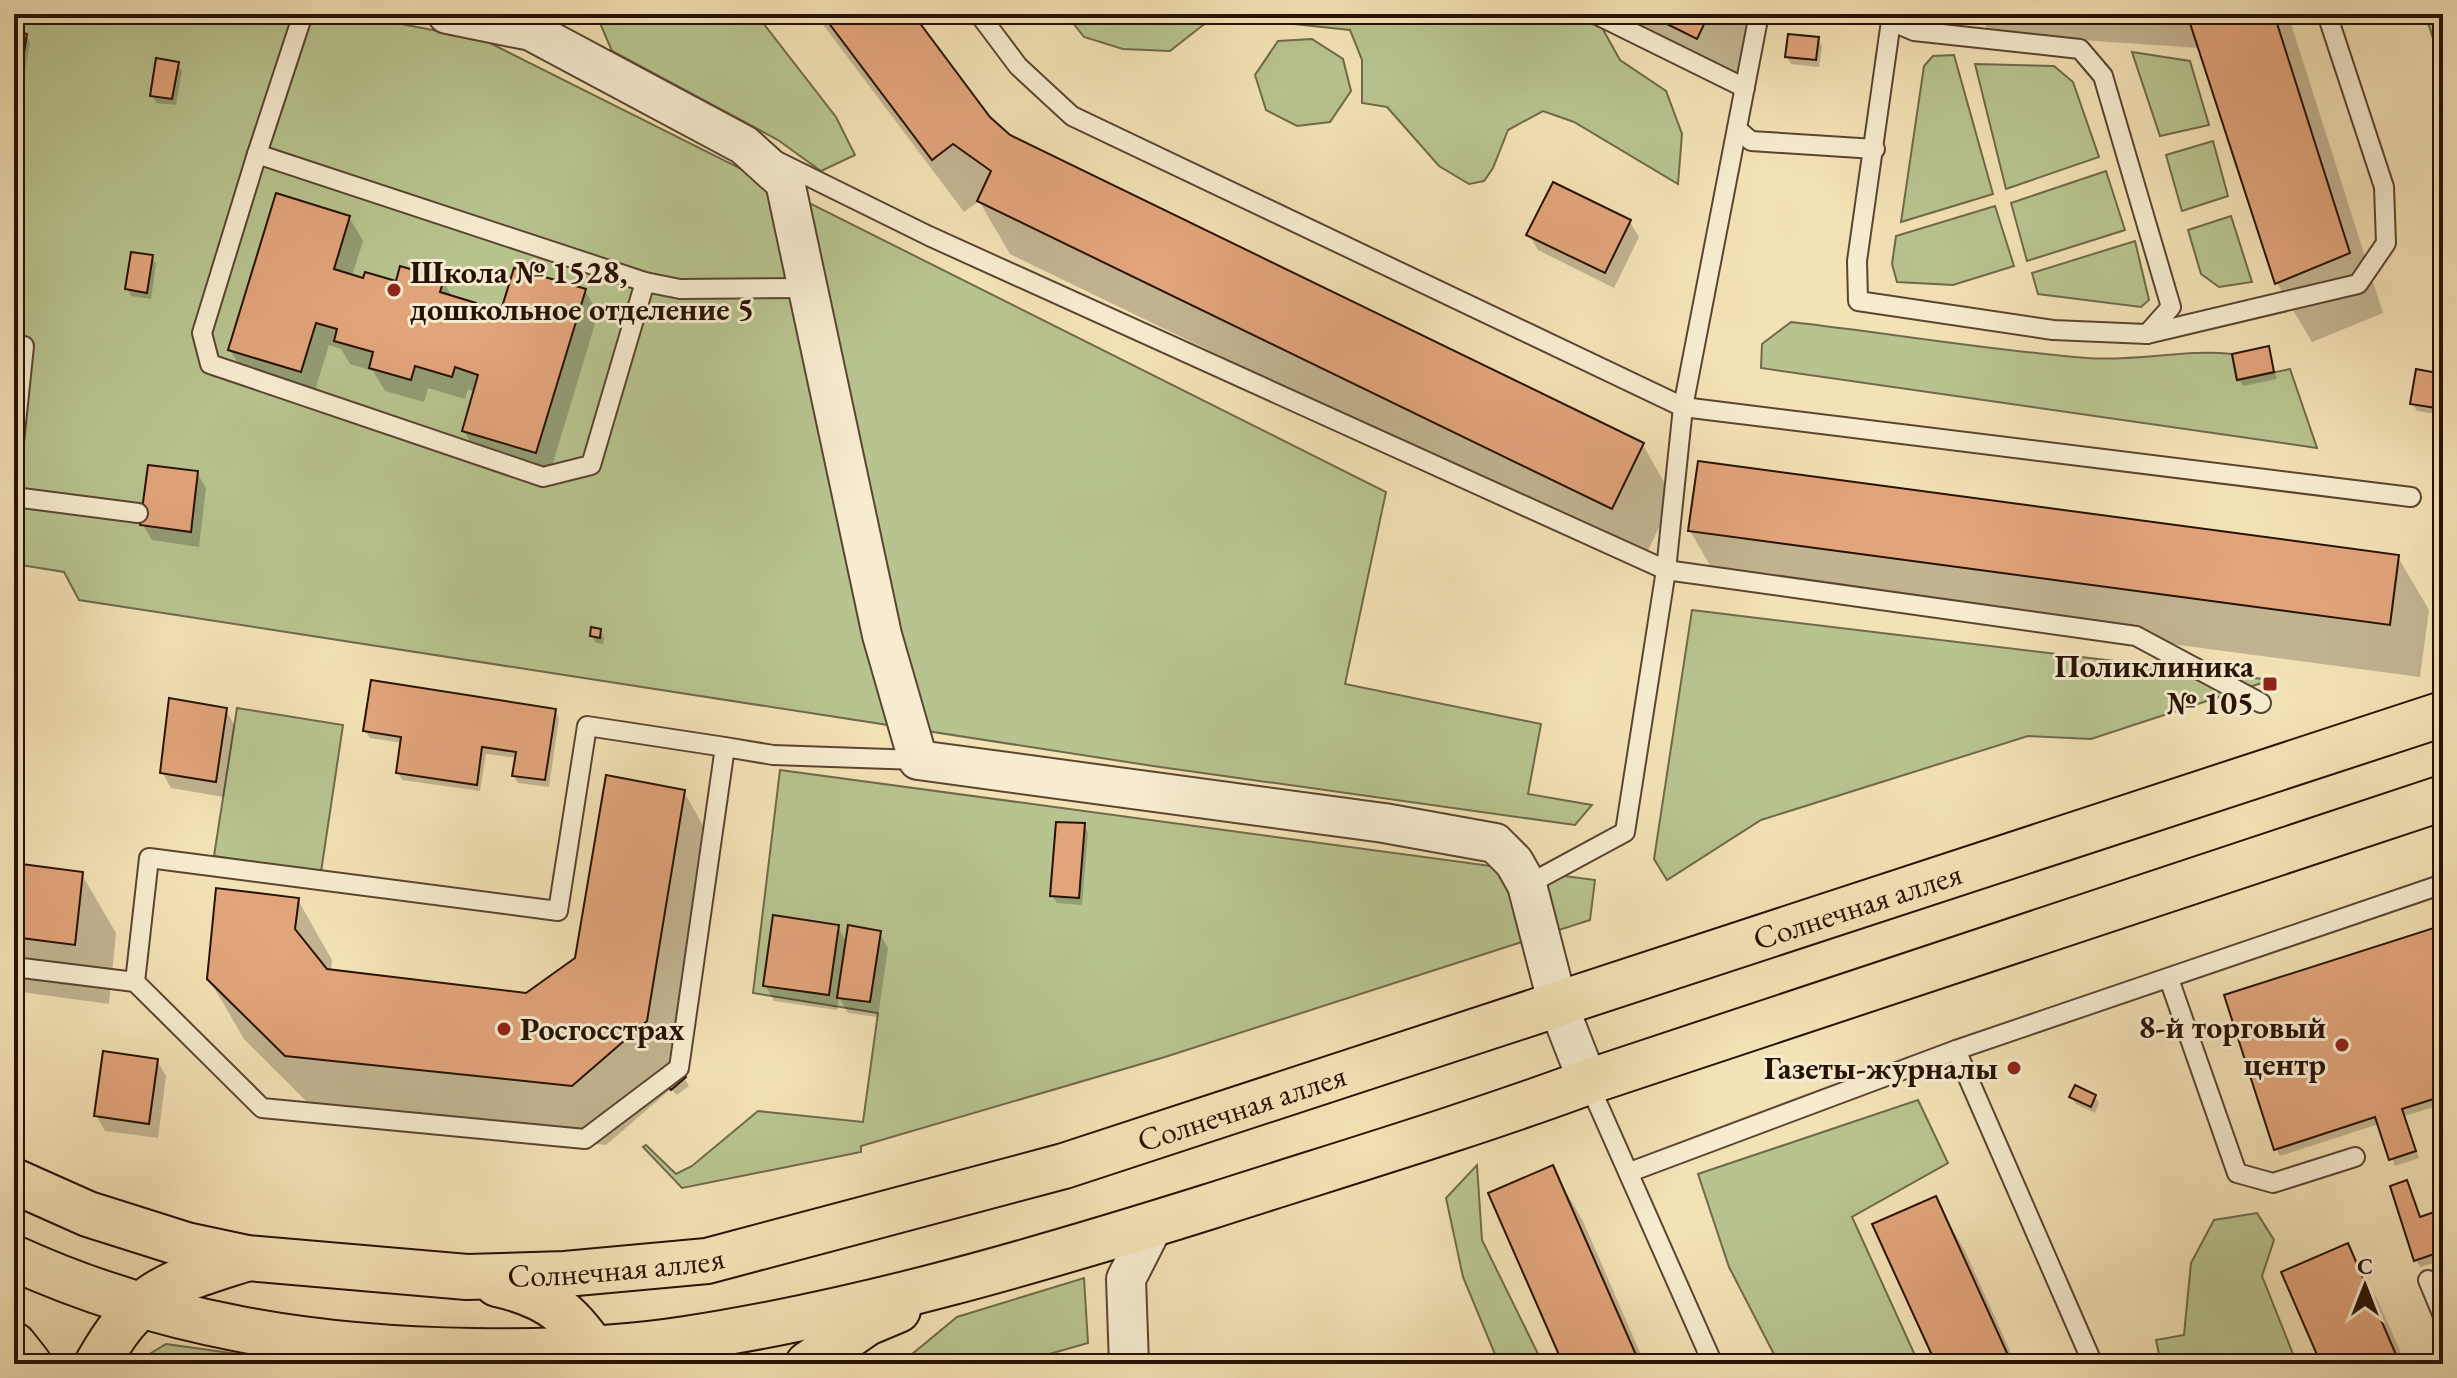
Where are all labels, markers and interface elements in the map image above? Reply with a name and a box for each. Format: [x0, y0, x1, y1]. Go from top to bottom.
place label: Школа № 1528, дошкольное отделение 5 [410, 251, 754, 330]
marker: Школа № 1528, дошкольное отделение 5 [385, 281, 403, 299]
place label: Поликлиника № 105 [2054, 645, 2255, 724]
marker: Поликлиника № 105 [2261, 675, 2279, 693]
street label: Солнечная аллея [1748, 852, 1967, 960]
place label: 8-й торговый центр [2138, 1006, 2326, 1085]
place label: Росгосстрах [520, 1008, 685, 1050]
marker: Росгосстрах [495, 1020, 513, 1038]
marker: 8-й торговый центр [2333, 1036, 2351, 1054]
place label: Газеты-журналы [1764, 1047, 1998, 1089]
street label: Солнечная аллея [1132, 1054, 1351, 1162]
marker: Газеты-журналы [2005, 1059, 2023, 1077]
street label: Солнечная аллея [507, 1236, 729, 1297]
north arrow [2325, 1246, 2405, 1326]
text: С [2357, 1252, 2373, 1281]

